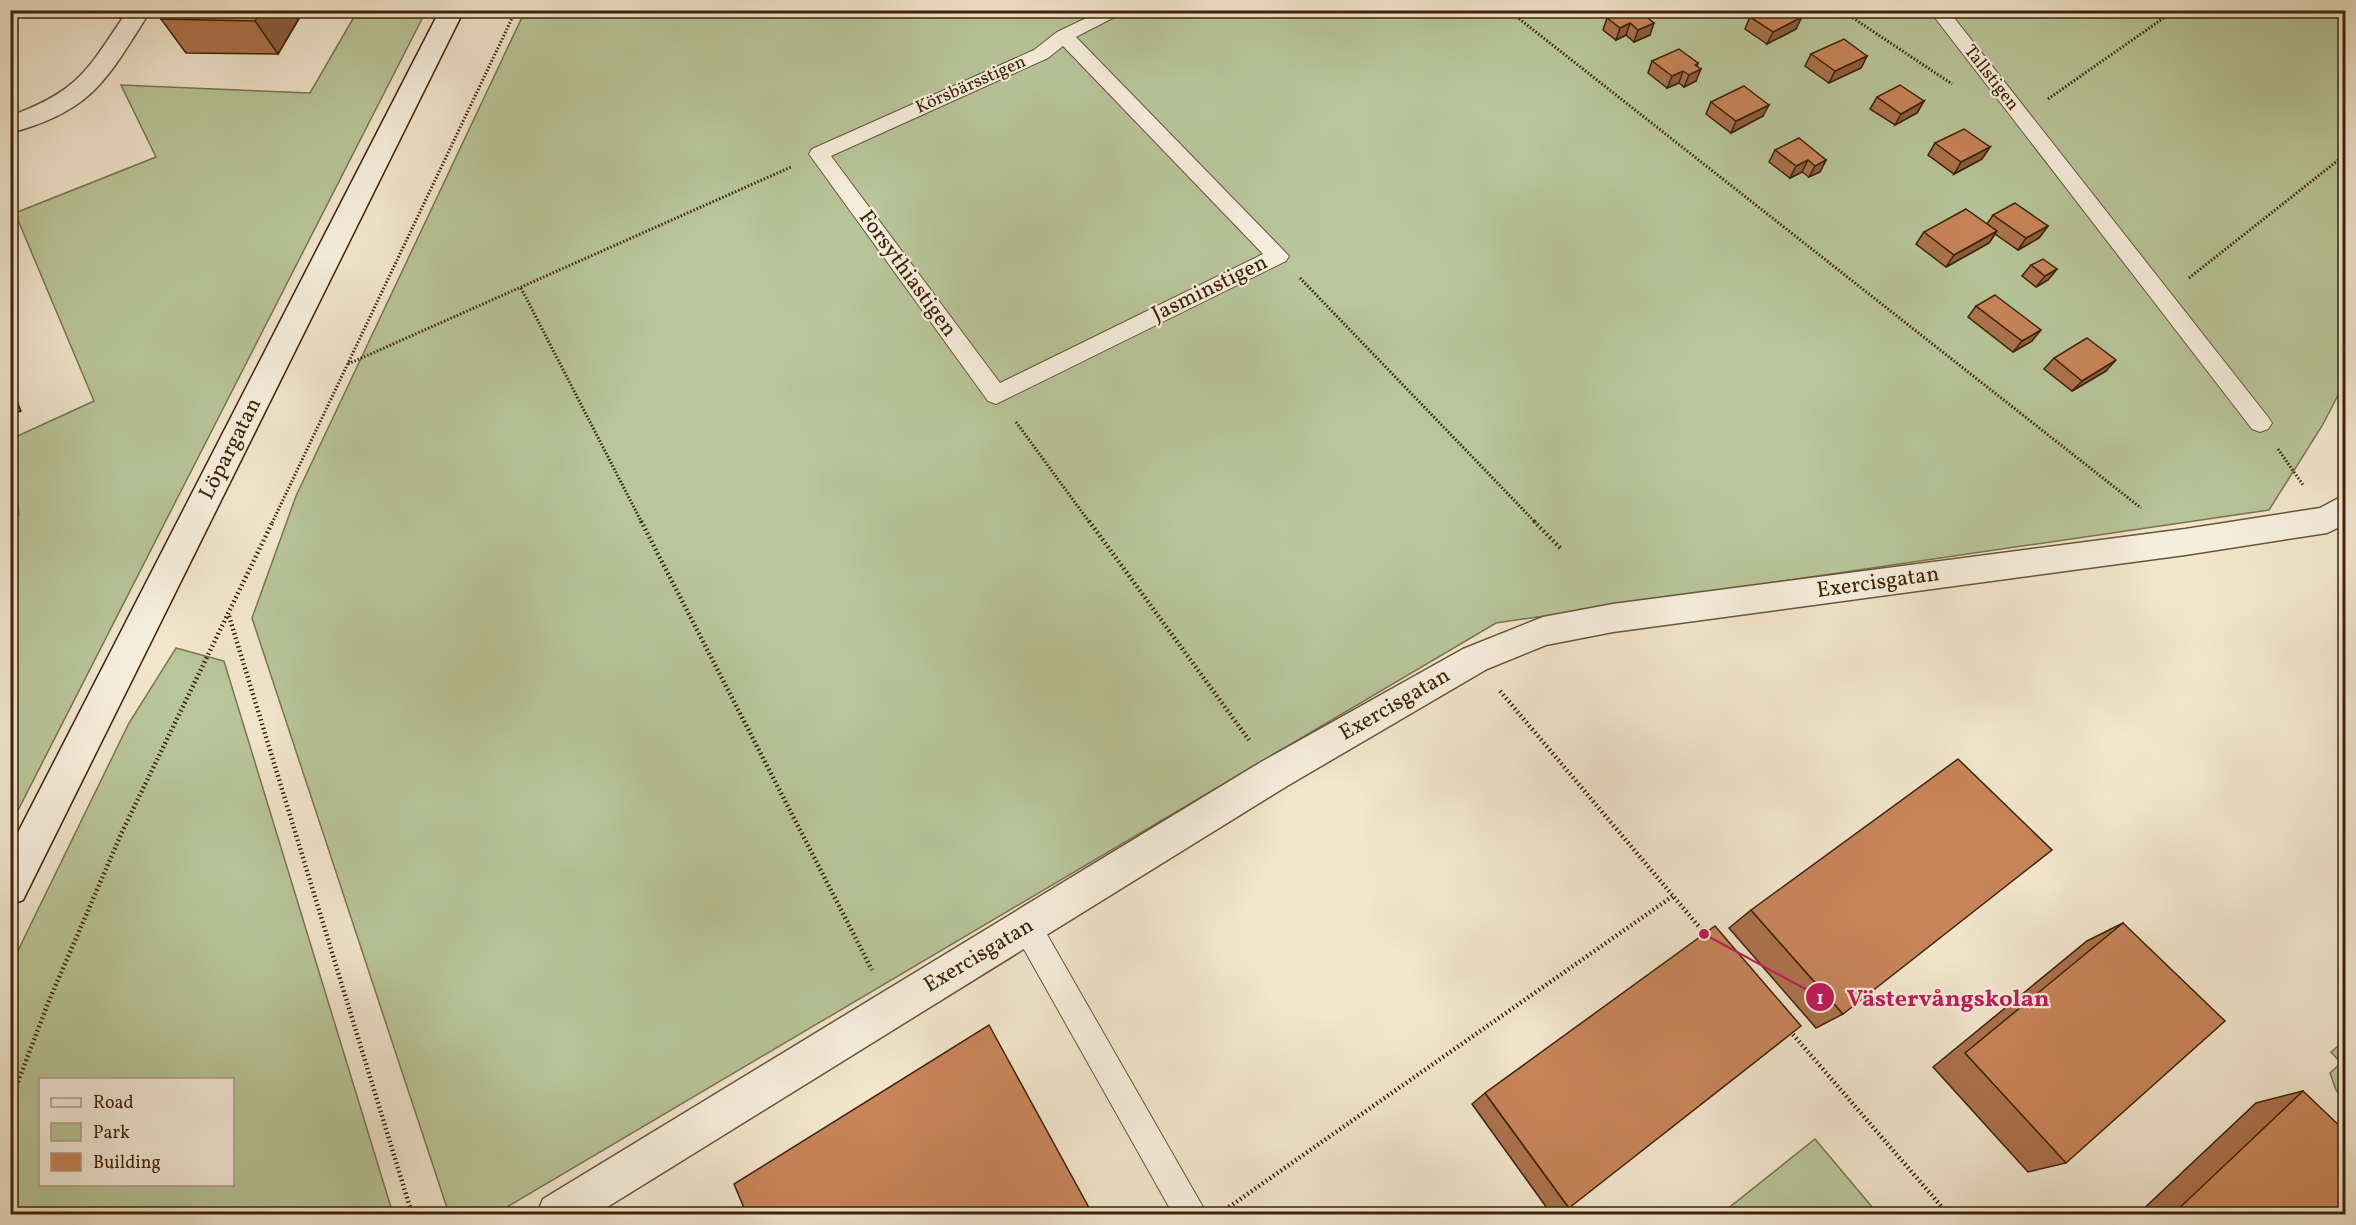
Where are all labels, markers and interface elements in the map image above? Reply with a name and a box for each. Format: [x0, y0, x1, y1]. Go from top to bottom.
street label: Tallstigen [1957, 40, 2025, 116]
street label: Körsbärsstigen [912, 49, 1030, 120]
street label: Forsythiastigen [850, 204, 964, 344]
street label: Jasminstigen [1147, 248, 1273, 330]
street label: Löpargatan [192, 393, 270, 505]
street label: Exercisgatan [1815, 559, 1941, 607]
street label: Exercisgatan [1334, 661, 1456, 749]
street label: Exercisgatan [918, 911, 1040, 1001]
callout: Västervångskolan [1805, 976, 2062, 1018]
text: Västervångskolan [1846, 983, 2050, 1017]
text: 1 [1816, 987, 1824, 1012]
legend [39, 1078, 234, 1186]
text: Road [93, 1091, 134, 1116]
text: Park [93, 1121, 130, 1146]
text: Building [93, 1151, 161, 1176]

